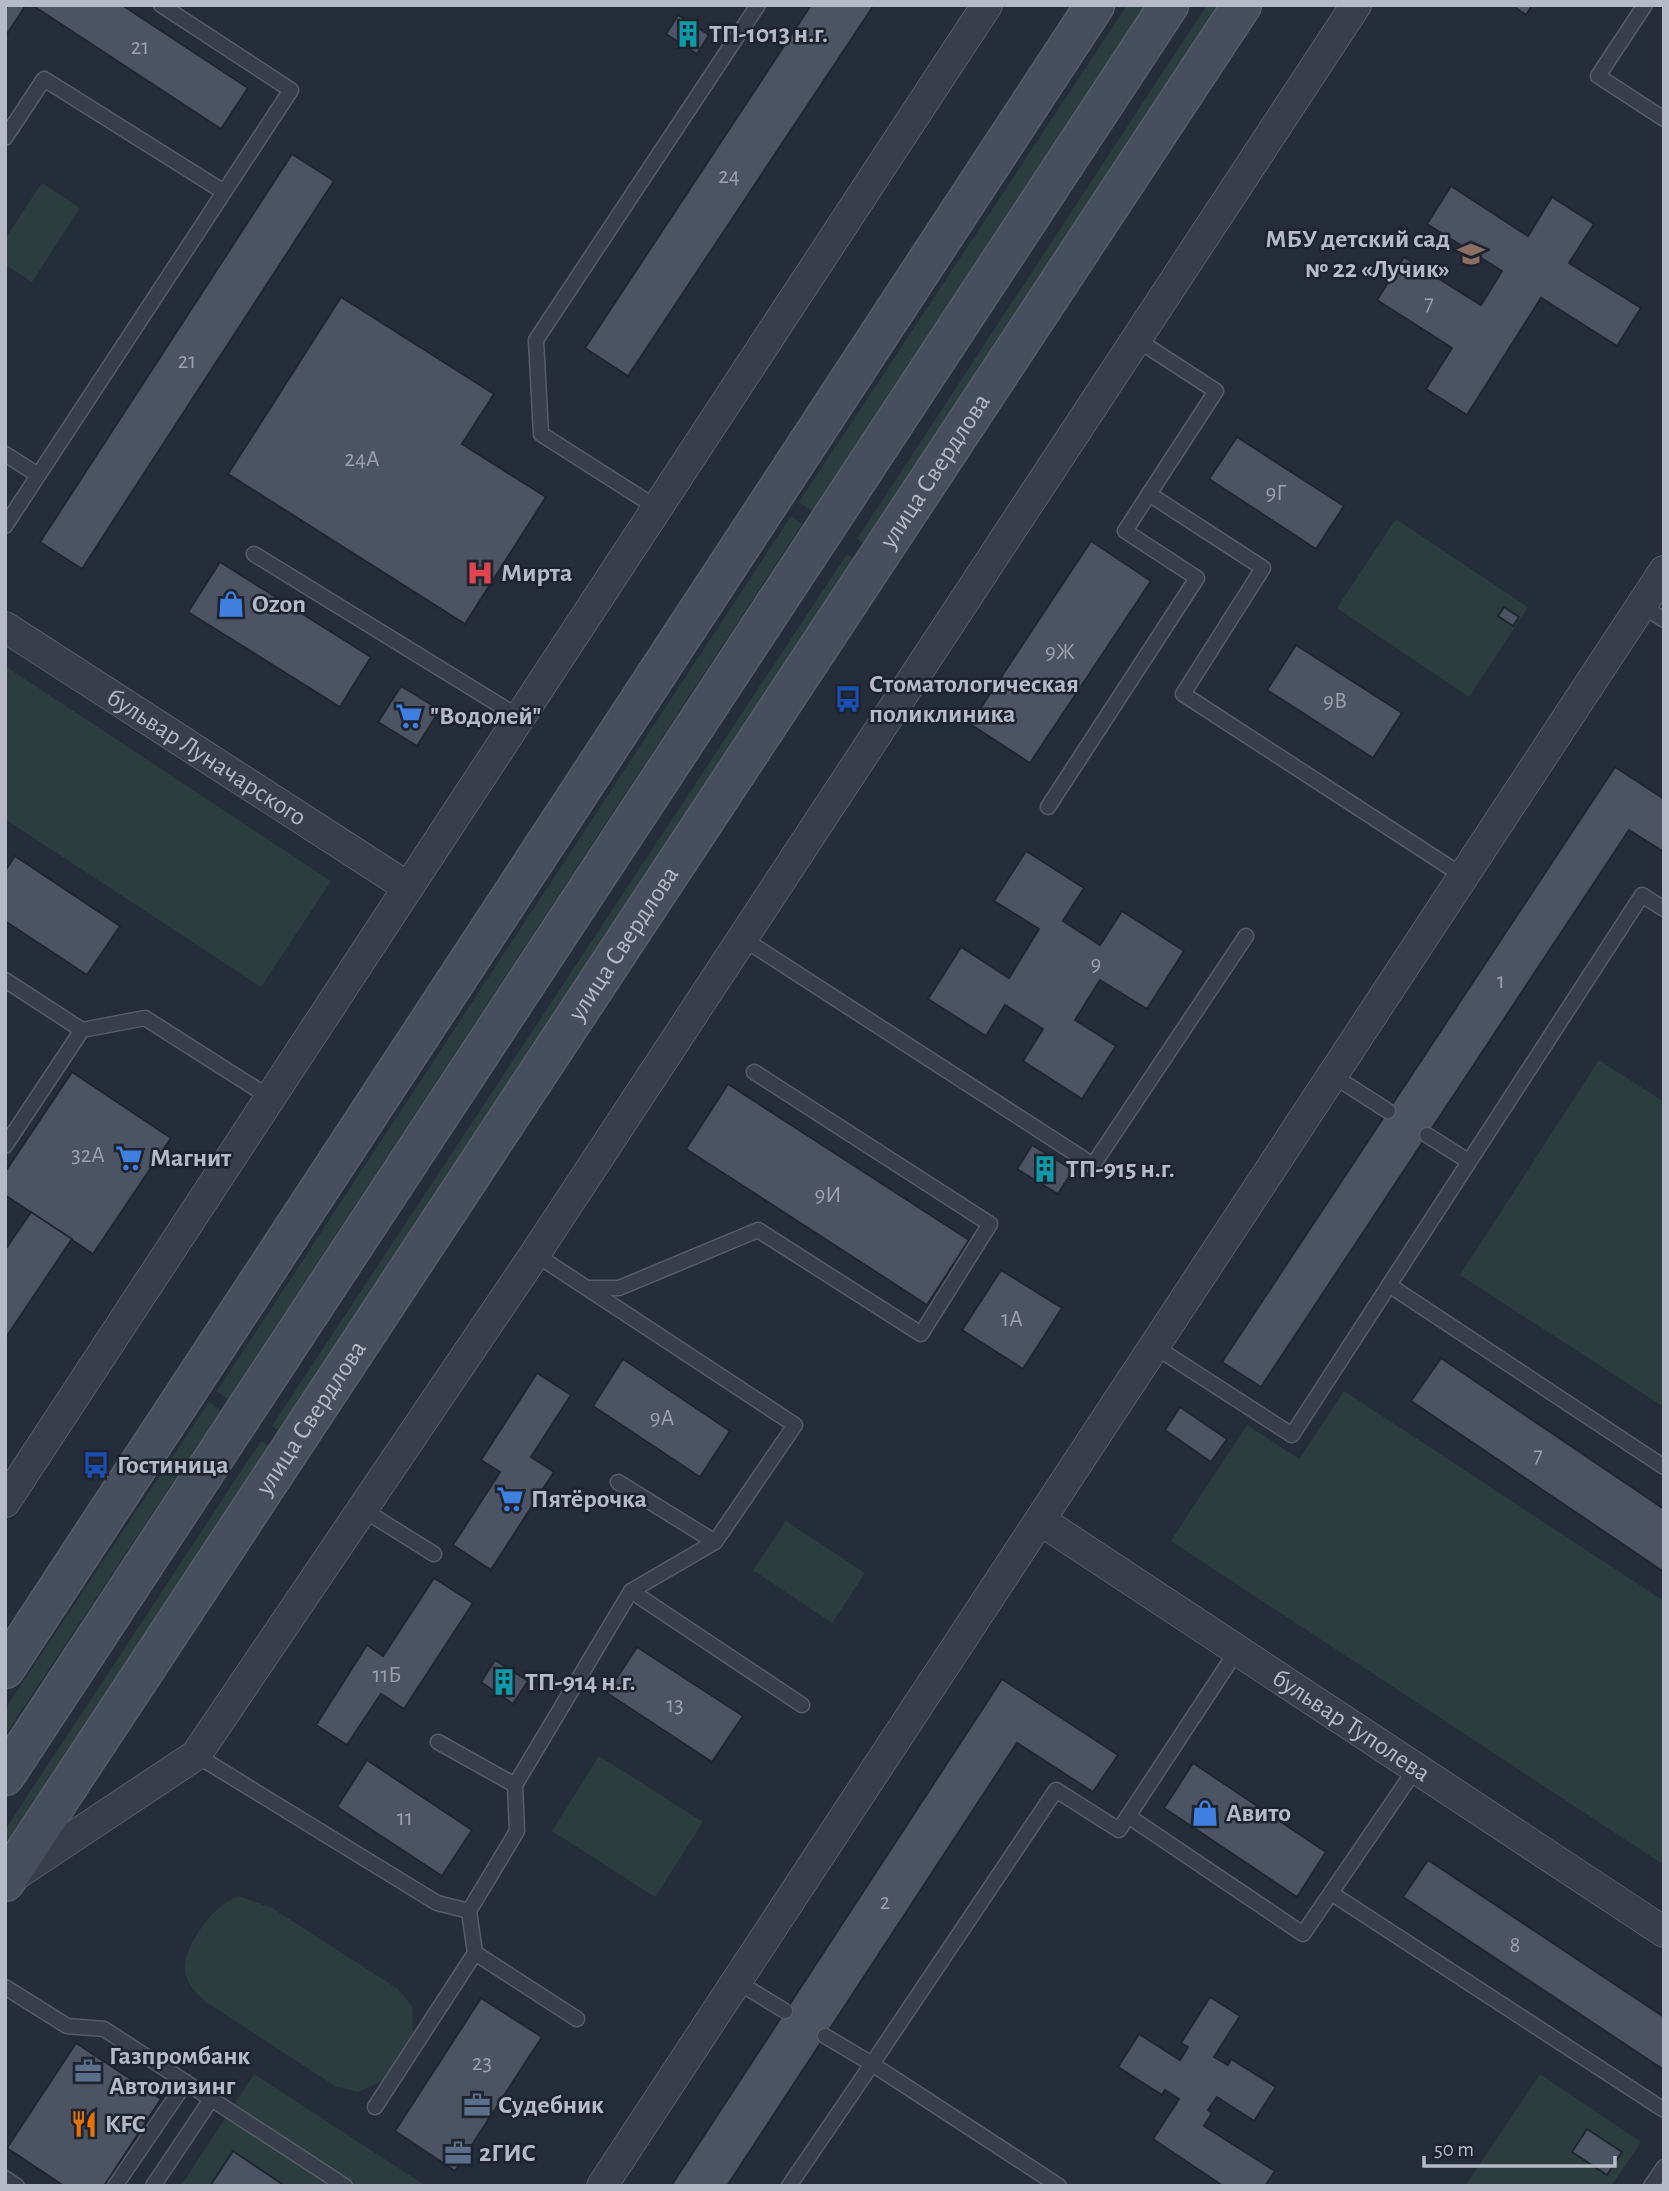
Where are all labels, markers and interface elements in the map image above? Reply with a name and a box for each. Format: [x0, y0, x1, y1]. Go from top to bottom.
building icon: ТП-1013 н.г. [673, 19, 703, 49]
place label: ТП-1013 н.г. [709, 21, 828, 47]
house number: 21 [131, 36, 149, 59]
house number: 24 [718, 165, 740, 188]
place label: МБУ детский сад № 22 «Лучик» [1265, 226, 1450, 282]
school or university icon: МБУ детский сад № 22 «Лучик» [1456, 239, 1486, 269]
house number: 7 [1424, 292, 1434, 315]
house number: 21 [178, 350, 196, 373]
street label: улица Свердлова [874, 389, 995, 554]
house number: 24А [344, 448, 380, 471]
house number: 9Г [1265, 482, 1287, 505]
hospital icon: Мирта [465, 558, 495, 588]
place label: Мирта [501, 560, 572, 586]
shop icon: Ozon [216, 589, 246, 619]
place label: Ozon [252, 591, 306, 617]
house number: 9Ж [1045, 641, 1075, 664]
place label: Стоматологическая поликлиника [869, 671, 1079, 727]
street label: бульвар Луначарского [102, 684, 311, 831]
bus stop icon: Стоматологическая поликлиника [833, 684, 863, 714]
house number: 9В [1323, 690, 1347, 713]
supermarket icon: "Водолей" [394, 701, 424, 731]
place label: "Водолей" [430, 703, 541, 729]
street label: улица Свердлова [563, 862, 684, 1026]
house number: 9 [1091, 953, 1101, 976]
house number: 1 [1497, 970, 1505, 993]
supermarket icon: Магнит [114, 1143, 144, 1173]
house number: 32А [71, 1144, 105, 1167]
place label: Магнит [150, 1145, 232, 1171]
building icon: ТП-915 н.г. [1030, 1154, 1060, 1184]
place label: ТП-915 н.г. [1066, 1156, 1175, 1182]
house number: 9И [814, 1184, 842, 1207]
house number: 1А [1001, 1308, 1023, 1331]
street label: улица Свердлова [250, 1336, 371, 1500]
house number: 9А [650, 1407, 674, 1430]
house number: 7 [1533, 1444, 1543, 1467]
bus stop icon: Гостиница [81, 1450, 111, 1480]
place label: Гостиница [117, 1452, 229, 1478]
supermarket icon: Пятёрочка [495, 1484, 525, 1514]
place label: Пятёрочка [531, 1486, 647, 1512]
house number: 11Б [373, 1664, 401, 1687]
street label: бульвар Туполева [1268, 1664, 1435, 1787]
building icon: ТП-914 н.г. [489, 1667, 519, 1697]
place label: ТП-914 н.г. [525, 1669, 635, 1695]
house number: 13 [666, 1694, 684, 1717]
shop icon: Авито [1190, 1798, 1220, 1828]
place label: Авито [1226, 1800, 1291, 1826]
house number: 11 [397, 1807, 413, 1830]
house number: 2 [880, 1891, 890, 1914]
house number: 8 [1510, 1934, 1520, 1957]
place label: Газпромбанк Автолизинг [109, 2043, 250, 2099]
house number: 23 [472, 2052, 492, 2075]
office icon: Газпромбанк Автолизинг [73, 2056, 103, 2086]
office icon: Судебник [462, 2090, 492, 2120]
place label: Судебник [498, 2092, 604, 2118]
restaurant icon: KFC [69, 2109, 99, 2139]
place label: KFC [105, 2111, 146, 2137]
scale bar [1424, 2124, 1615, 2168]
office icon: 2ГИС [443, 2138, 473, 2168]
text: 50 m [1434, 2139, 1474, 2160]
place label: 2ГИС [479, 2140, 536, 2166]

